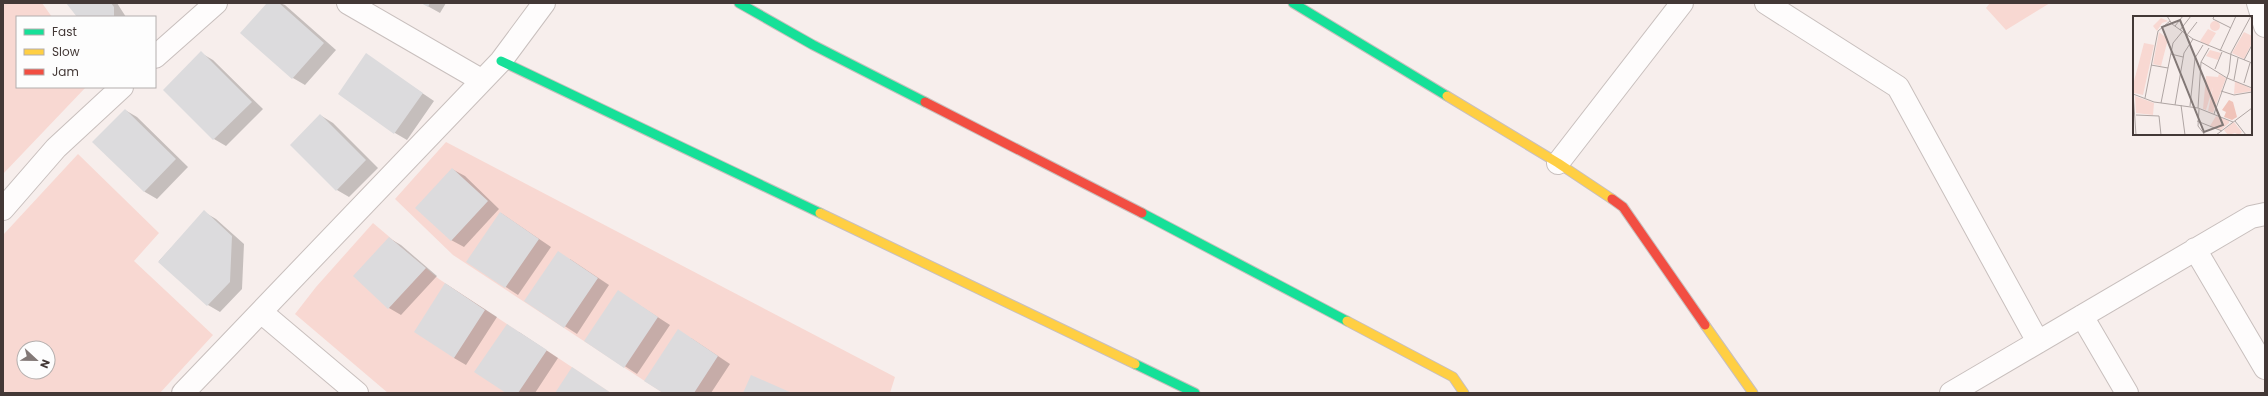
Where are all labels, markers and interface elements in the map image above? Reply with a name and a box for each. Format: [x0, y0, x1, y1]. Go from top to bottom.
legend [16, 16, 156, 88]
inset map [2133, 16, 2252, 135]
text: Fast [52, 23, 77, 40]
text: Slow [52, 43, 80, 60]
text: Jam [52, 63, 79, 80]
north arrow [16, 340, 56, 380]
text: N [36, 357, 54, 371]

